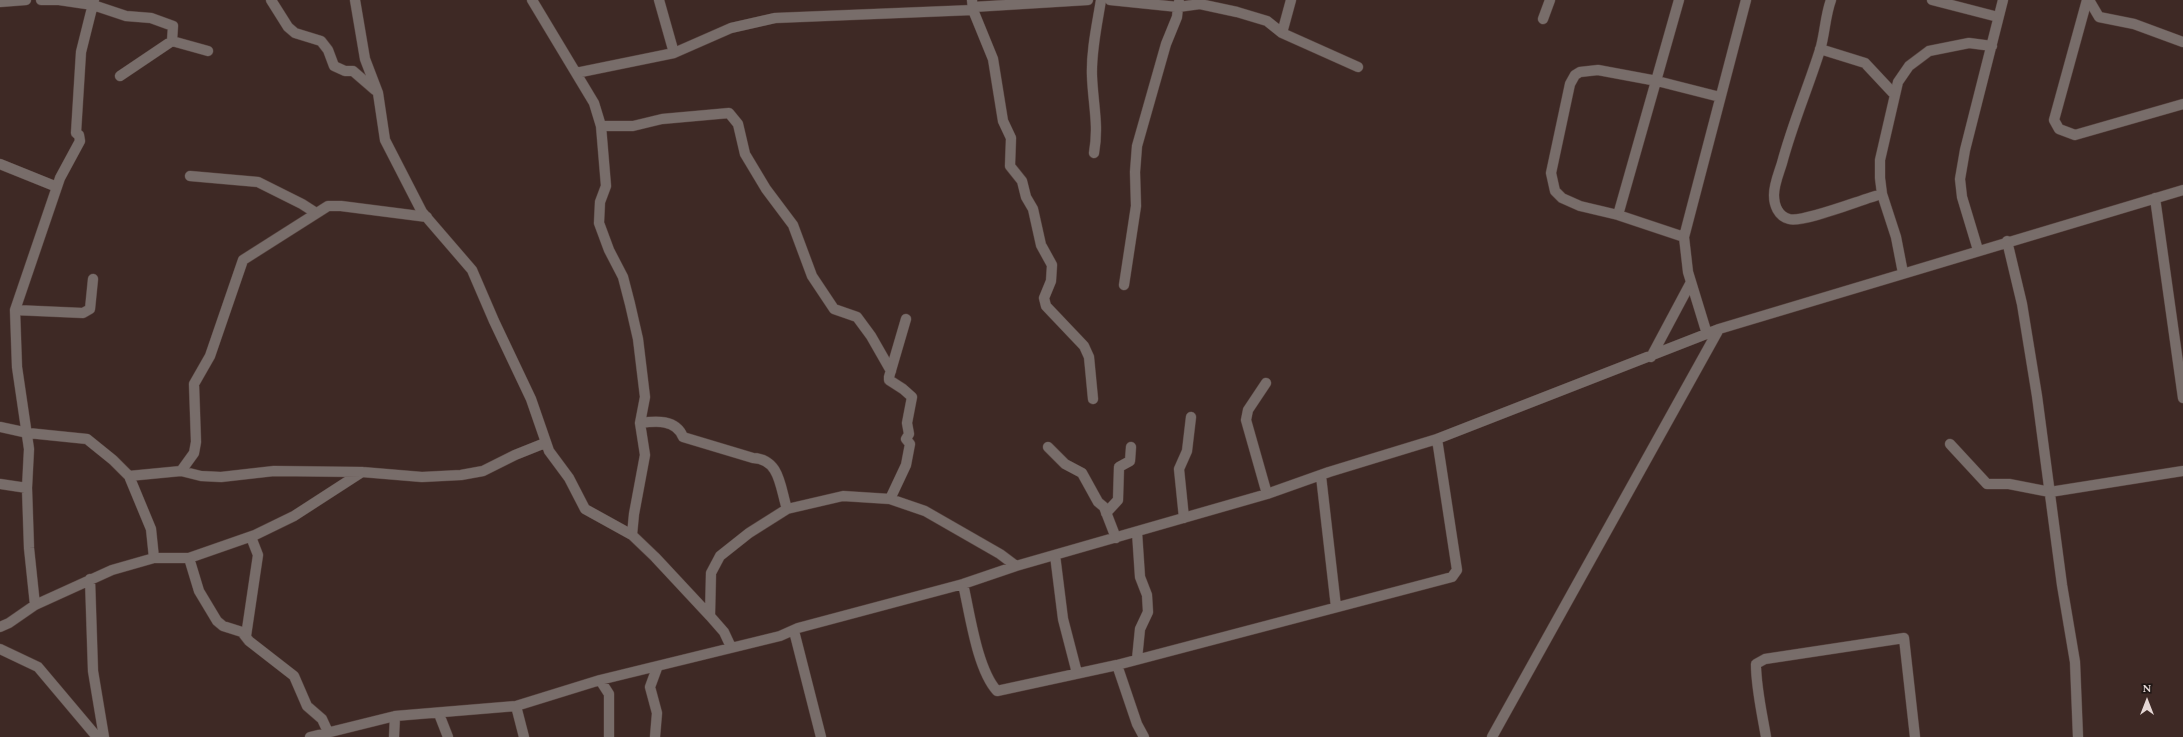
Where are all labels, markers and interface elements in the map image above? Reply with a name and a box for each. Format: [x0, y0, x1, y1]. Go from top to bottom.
text: N [2143, 680, 2151, 697]
north arrow [2127, 681, 2167, 721]

